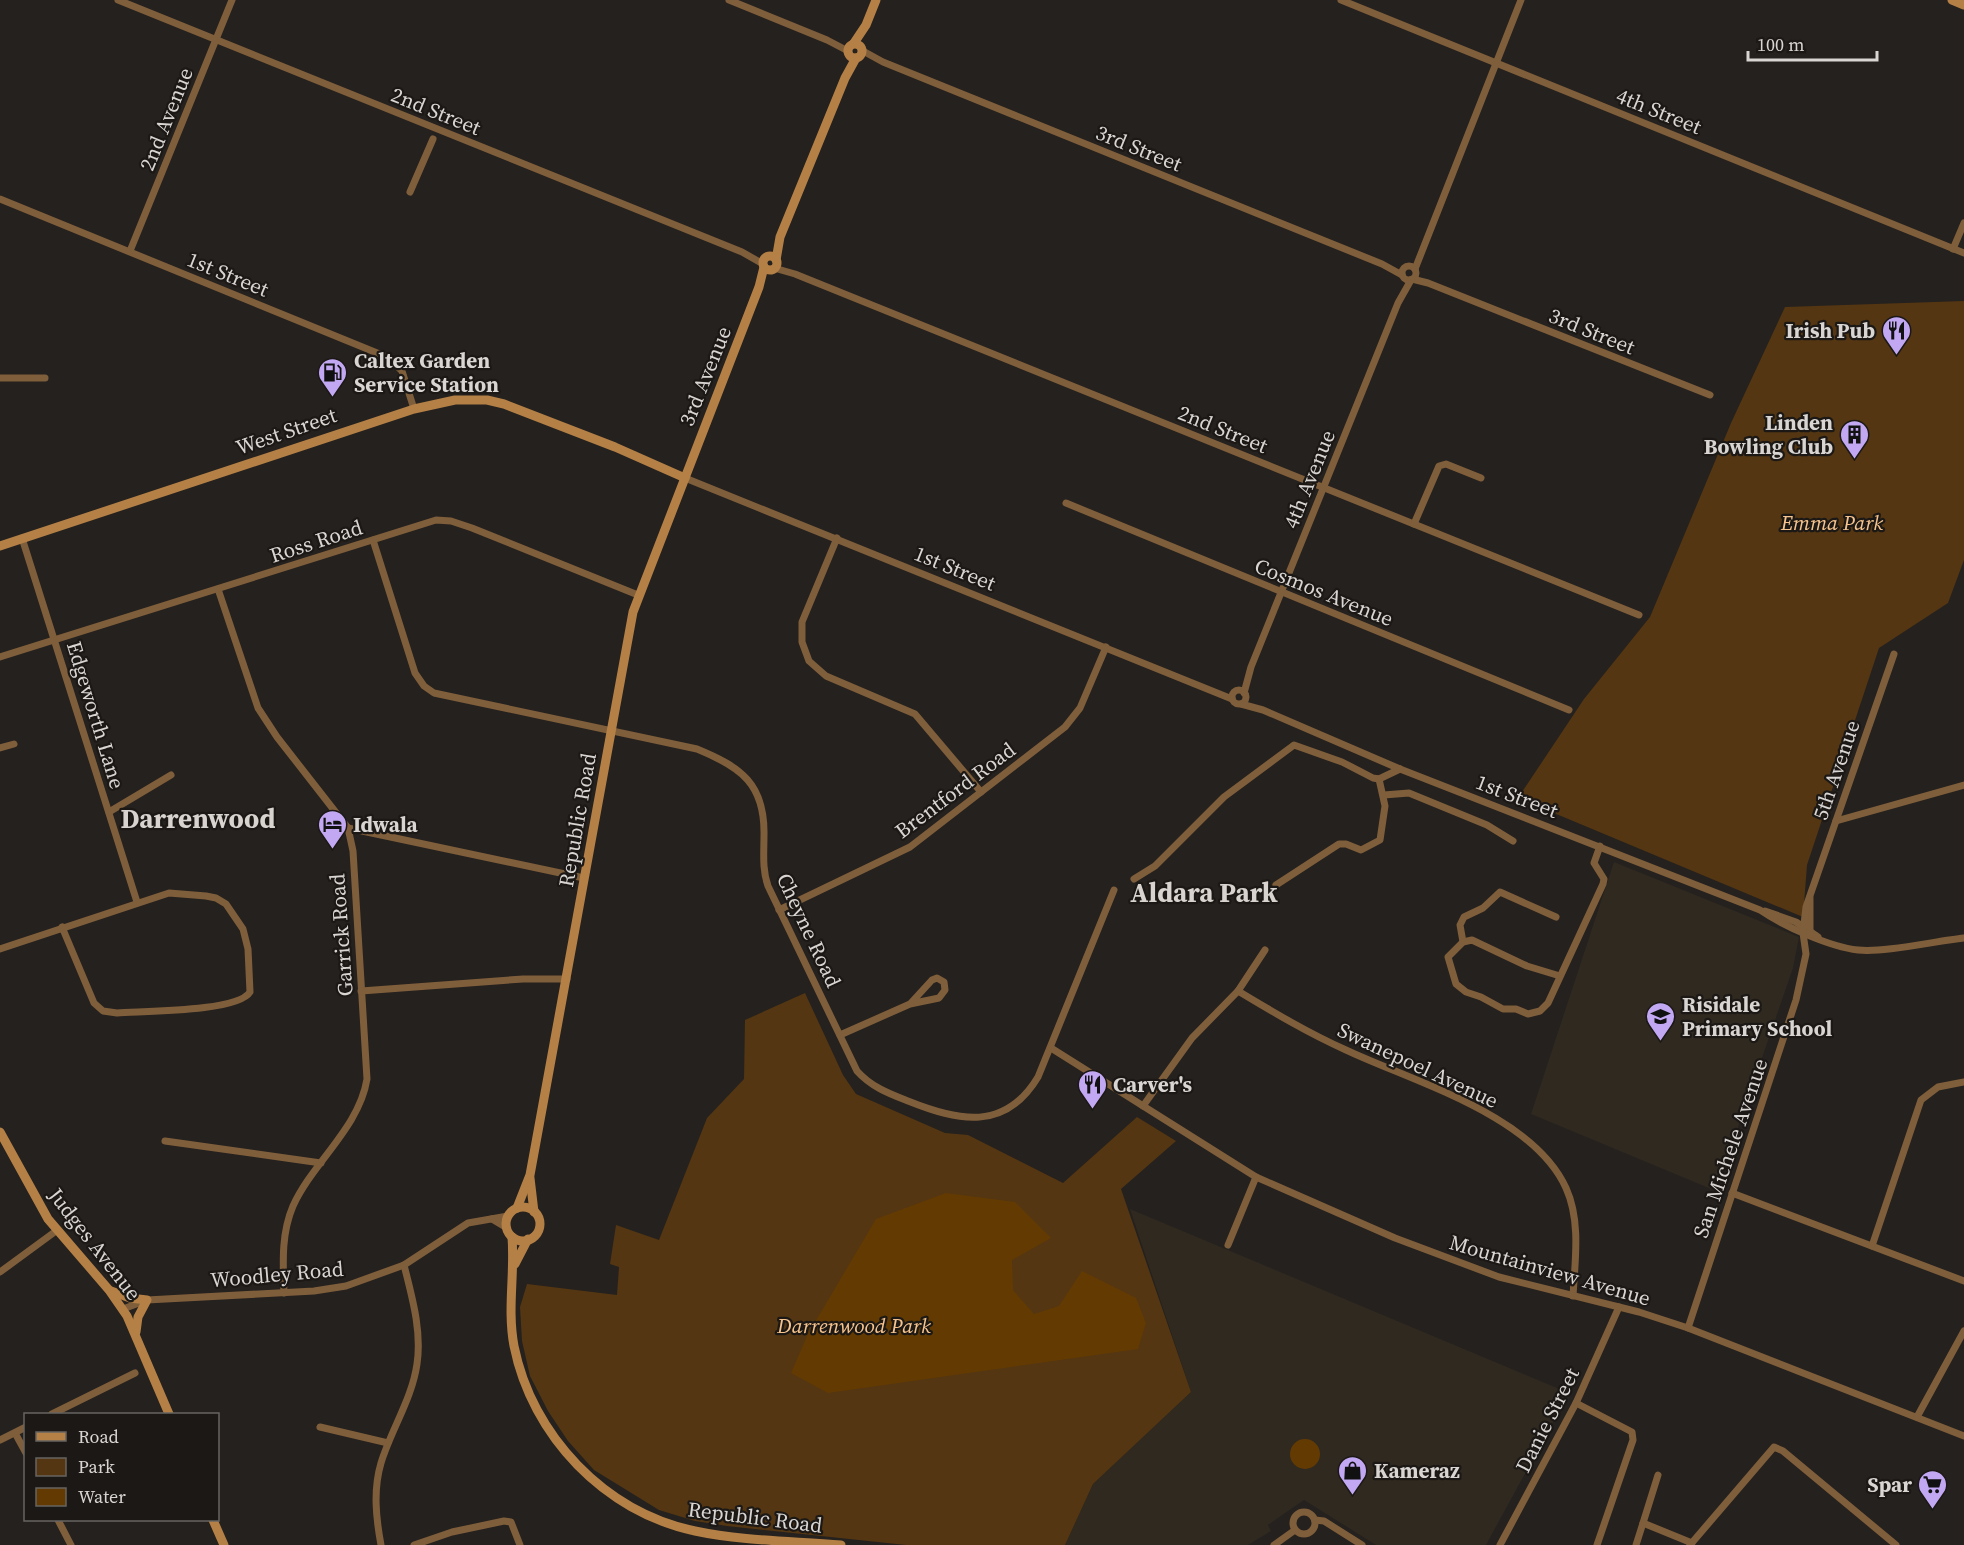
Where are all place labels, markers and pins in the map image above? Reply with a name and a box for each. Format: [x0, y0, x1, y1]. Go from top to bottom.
restaurant icon: Irish Pub [1880, 314, 1912, 356]
place label: Irish Pub [1785, 316, 1875, 345]
place label: Caltex Garden Service Station [354, 346, 499, 399]
fuel station icon: Caltex Garden Service Station [317, 356, 349, 398]
place label: Linden Bowling Club [1704, 408, 1833, 461]
building icon: Linden Bowling Club [1838, 418, 1870, 460]
hotel icon: Idwala [316, 808, 348, 850]
place label: Idwala [353, 810, 419, 839]
place label: Risidale Primary School [1682, 990, 1832, 1043]
school or university icon: Risidale Primary School [1645, 1000, 1677, 1042]
restaurant icon: Carver's [1076, 1068, 1108, 1110]
place label: Carver's [1113, 1070, 1193, 1099]
shop icon: Kameraz [1337, 1454, 1369, 1496]
place label: Kameraz [1374, 1456, 1460, 1485]
supermarket icon: Spar [1917, 1468, 1949, 1510]
place label: Spar [1867, 1470, 1912, 1499]

